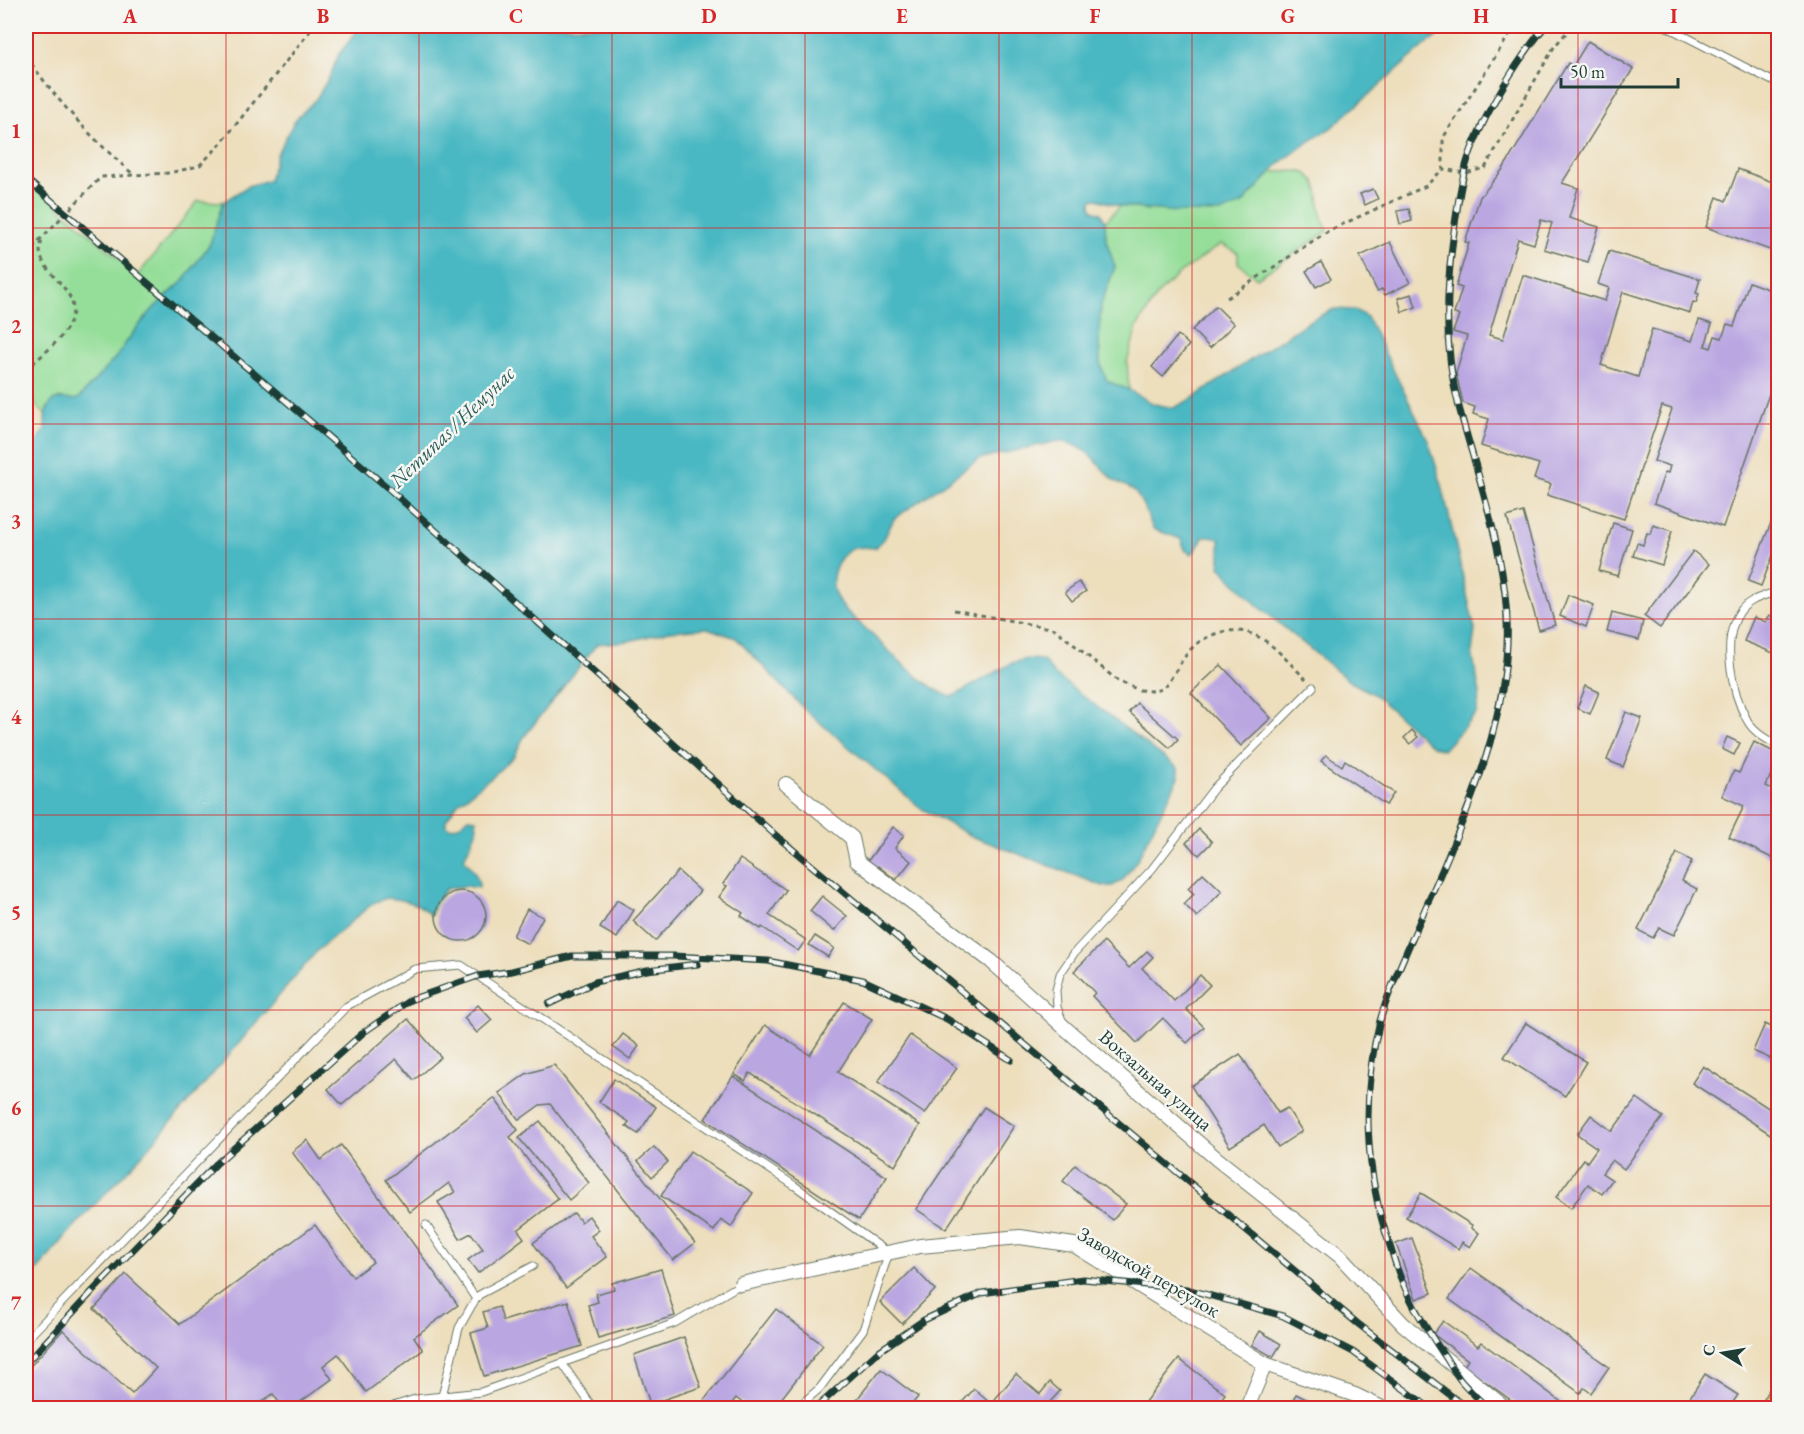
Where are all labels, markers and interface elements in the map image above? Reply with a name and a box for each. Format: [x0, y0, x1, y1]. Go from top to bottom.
text: A [122, 3, 138, 29]
text: B [317, 3, 329, 29]
text: C [509, 3, 523, 29]
text: D [701, 3, 717, 29]
text: E [896, 3, 908, 29]
text: F [1090, 3, 1101, 29]
text: G [1281, 3, 1295, 29]
text: H [1473, 3, 1489, 29]
text: I [1670, 3, 1678, 29]
scale bar [1561, 51, 1678, 89]
text: 50 m [1570, 60, 1605, 83]
text: 1 [11, 118, 21, 144]
text: 2 [11, 313, 22, 339]
water label: Nemunas / Немунас [383, 360, 520, 494]
text: 3 [11, 508, 21, 534]
text: 4 [11, 704, 22, 730]
text: 5 [11, 899, 21, 925]
street label: Вокзальная улица [1094, 1024, 1218, 1136]
text: 6 [11, 1095, 22, 1121]
street label: Заводской переулок [1073, 1221, 1225, 1323]
text: 7 [11, 1290, 22, 1316]
north arrow [1693, 1323, 1753, 1383]
text: С [1697, 1343, 1720, 1358]

